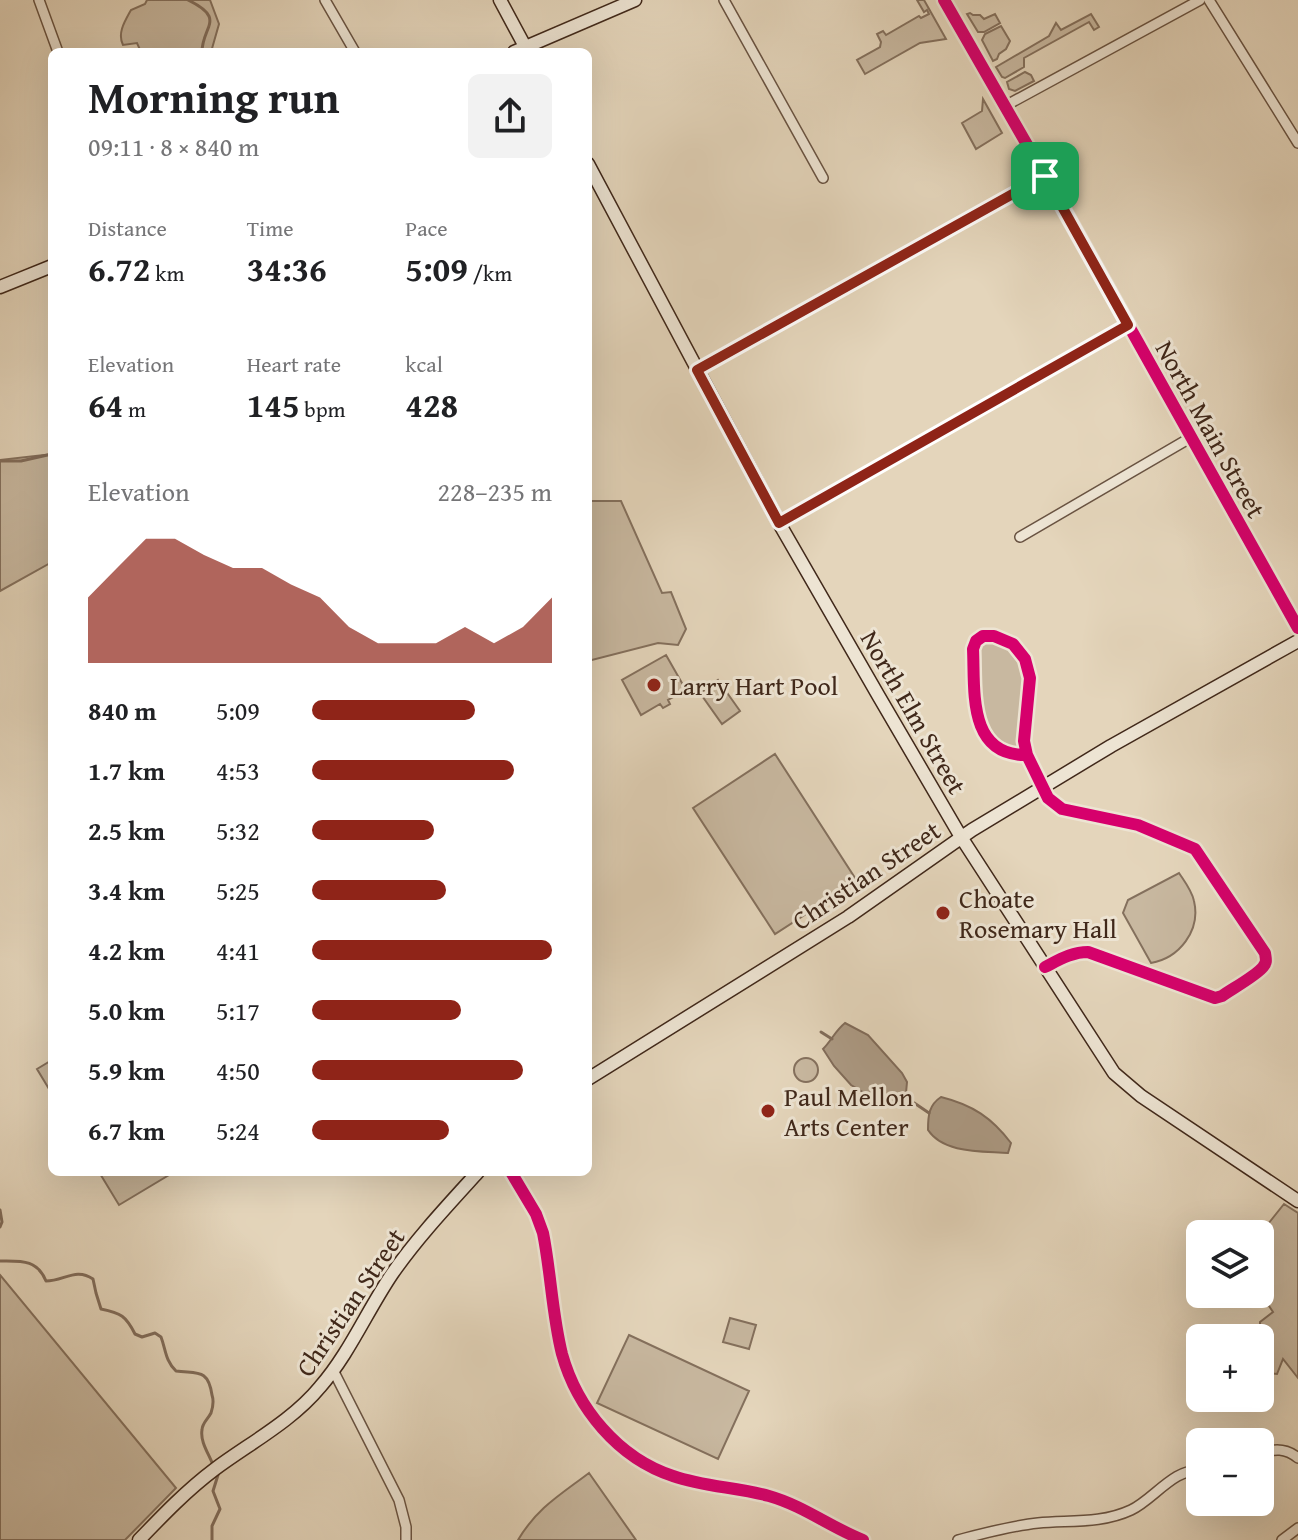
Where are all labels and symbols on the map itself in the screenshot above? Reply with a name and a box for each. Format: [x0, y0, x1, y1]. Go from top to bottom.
pin [1011, 142, 1079, 210]
street label: North Main Street [1146, 333, 1276, 525]
street label: North Elm Street [851, 623, 977, 801]
place label: Larry Hart Pool [670, 666, 838, 705]
marker: Larry Hart Pool [645, 676, 663, 694]
street label: Christian Street [784, 811, 948, 939]
place label: Choate Rosemary Hall [959, 879, 1117, 948]
marker: Choate Rosemary Hall [934, 904, 952, 922]
place label: Paul Mellon Arts Center [784, 1077, 914, 1146]
marker: Paul Mellon Arts Center [759, 1102, 777, 1120]
street label: Christian Street [286, 1220, 414, 1384]

